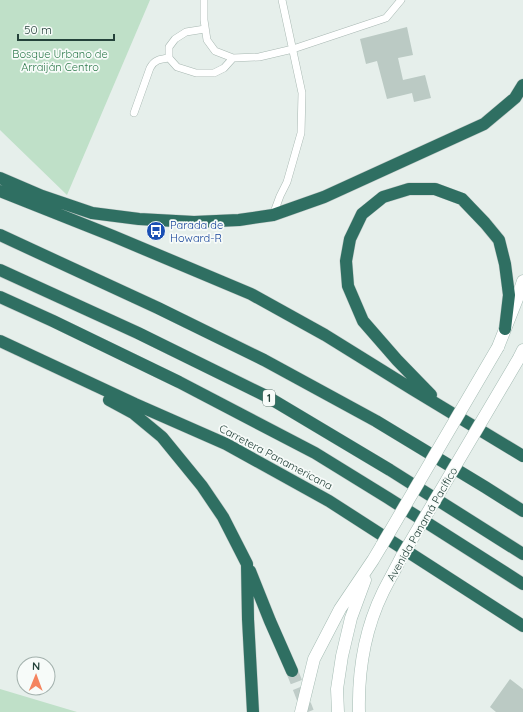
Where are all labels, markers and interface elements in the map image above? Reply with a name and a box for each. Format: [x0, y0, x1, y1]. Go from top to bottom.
scale bar [18, 16, 114, 42]
text: 50 m [24, 22, 52, 37]
park label: Bosque Urbano de Arraiján Centro [12, 47, 108, 74]
place label: Parada de Howard-R [170, 218, 223, 245]
bus stop icon: Parada de Howard-R [145, 220, 167, 242]
road number: 1 [263, 390, 275, 406]
street label: Carretera Panamericana [217, 421, 335, 493]
street label: Avenida Panamá Pacífico [384, 464, 461, 584]
north arrow [16, 656, 56, 696]
text: N [32, 659, 40, 673]

